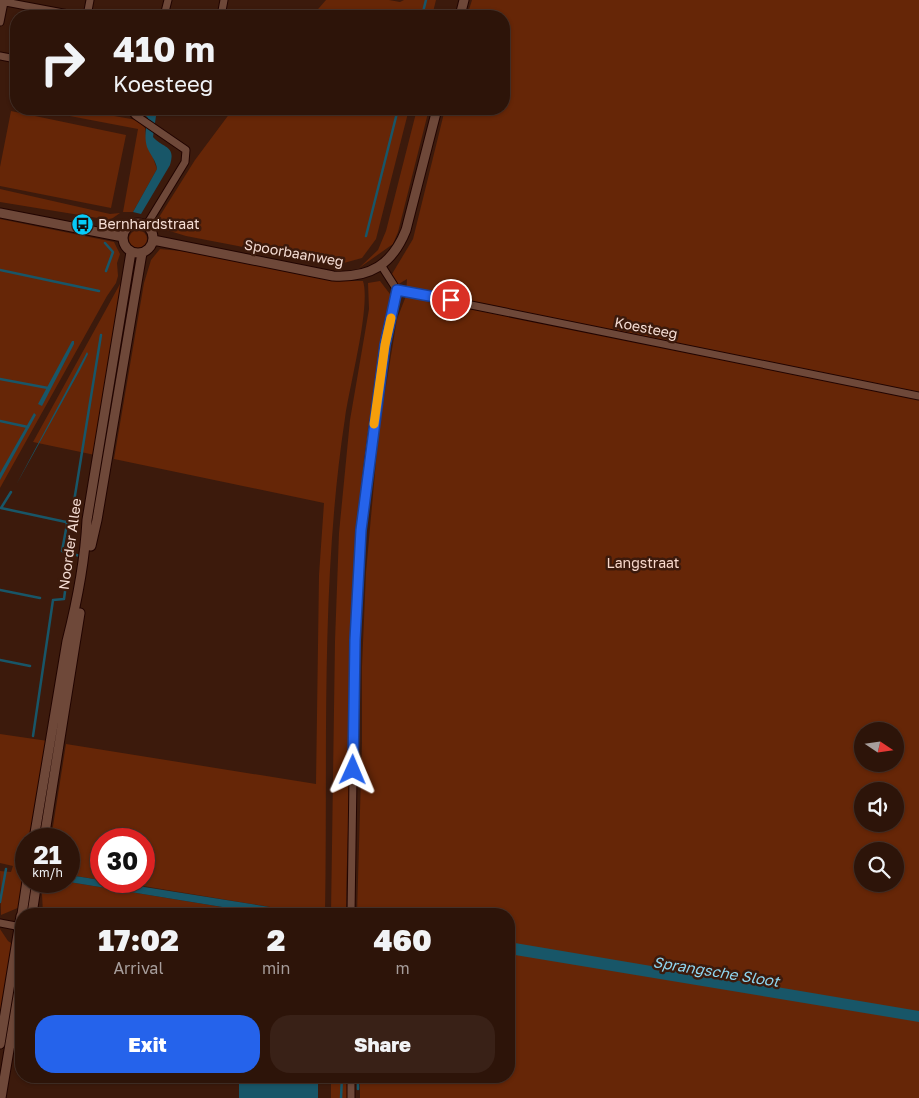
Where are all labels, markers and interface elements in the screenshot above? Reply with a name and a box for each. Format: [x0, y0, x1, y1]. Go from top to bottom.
text: 410 m [113, 28, 215, 70]
icon: right [30, 30, 95, 95]
text: Koesteeg [113, 70, 213, 97]
bus stop icon: Bernhardstraat [70, 212, 94, 236]
place label: Bernhardstraat [98, 215, 200, 232]
street label: Spoorbaanweg [243, 235, 345, 270]
pin [430, 279, 472, 321]
icon: arrive [437, 286, 465, 314]
street label: Koesteeg [613, 313, 679, 342]
street label: Noorder Allee [55, 497, 84, 591]
park label: Langstraat [607, 554, 679, 571]
north arrow [854, 722, 904, 772]
map controls [854, 722, 904, 892]
position arrow [326, 743, 378, 795]
button: sound [854, 782, 904, 832]
speed limit sign: 30 [90, 828, 155, 893]
text: 21 [33, 839, 62, 870]
button: search [854, 842, 904, 892]
text: km/h [32, 865, 63, 880]
text: 17:02 [98, 922, 179, 958]
text: 2 [267, 922, 285, 958]
text: 460 [373, 922, 432, 958]
water label: Sprangsche Sloot [652, 952, 782, 991]
text: Arrival [113, 958, 164, 978]
text: min [262, 958, 290, 978]
text: m [396, 958, 410, 978]
button: Exit [35, 1015, 260, 1073]
button: Share [270, 1015, 495, 1073]

